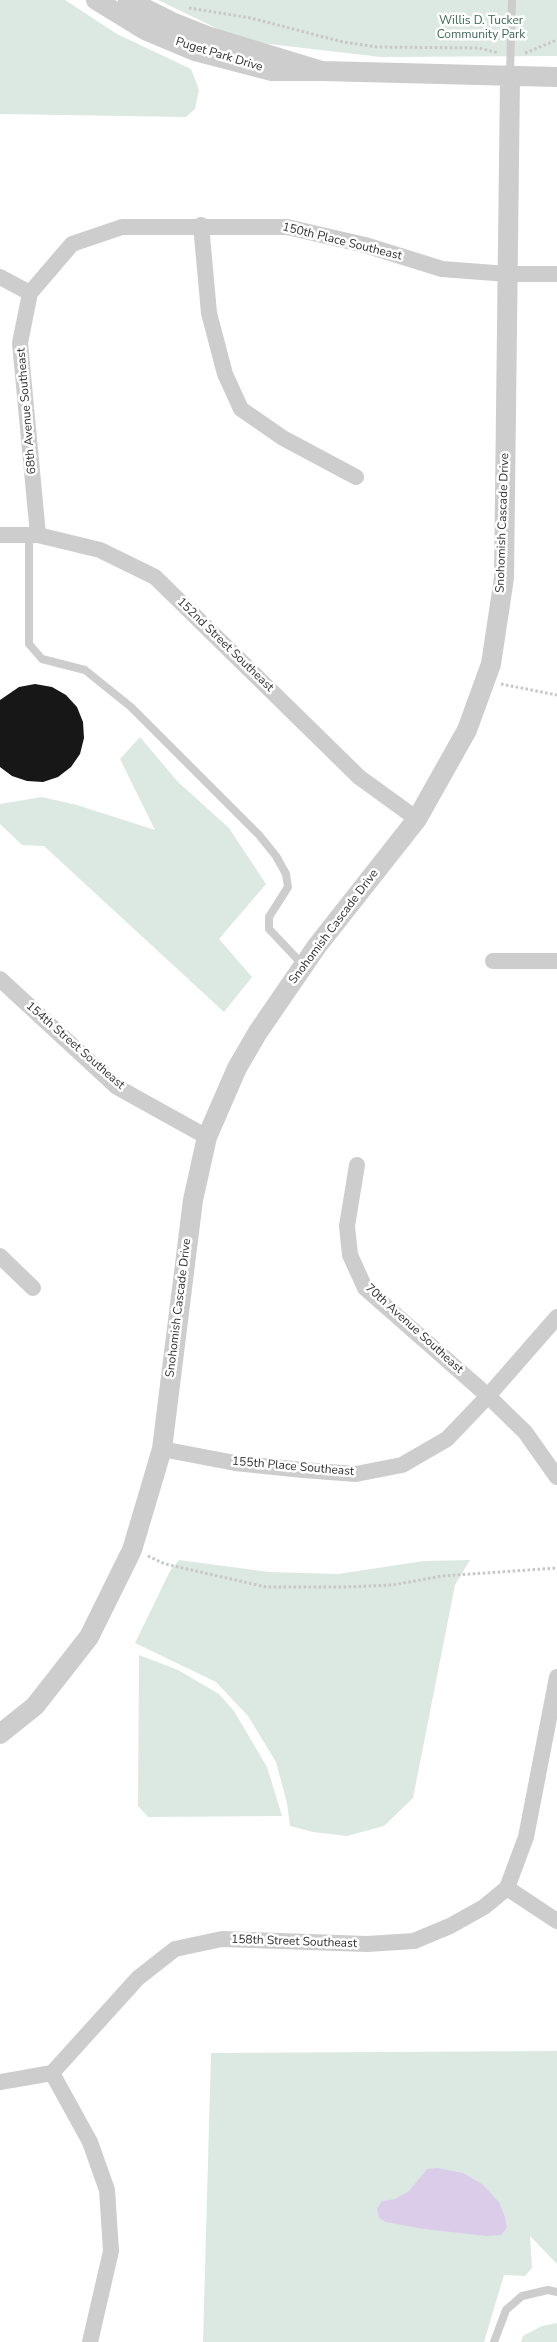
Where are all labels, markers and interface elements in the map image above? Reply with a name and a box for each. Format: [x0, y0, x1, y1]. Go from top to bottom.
park label: Willis D. Tucker Community Park [437, 14, 525, 42]
street label: Puget Park Drive [174, 35, 264, 75]
street label: 150th Place Southeast [281, 220, 403, 264]
street label: 68th Avenue Southeast [14, 347, 40, 475]
street label: Snohomish Cascade Drive [493, 453, 513, 593]
street label: 152nd Street Southeast [174, 595, 276, 695]
street label: Snohomish Cascade Drive [286, 867, 382, 987]
street label: 154th Street Southeast [23, 999, 127, 1093]
street label: Snohomish Cascade Drive [163, 1238, 195, 1378]
street label: 70th Avenue Southeast [362, 1281, 466, 1377]
street label: 155th Place Southeast [231, 1454, 355, 1480]
street label: 158th Street Southeast [231, 1933, 357, 1951]

